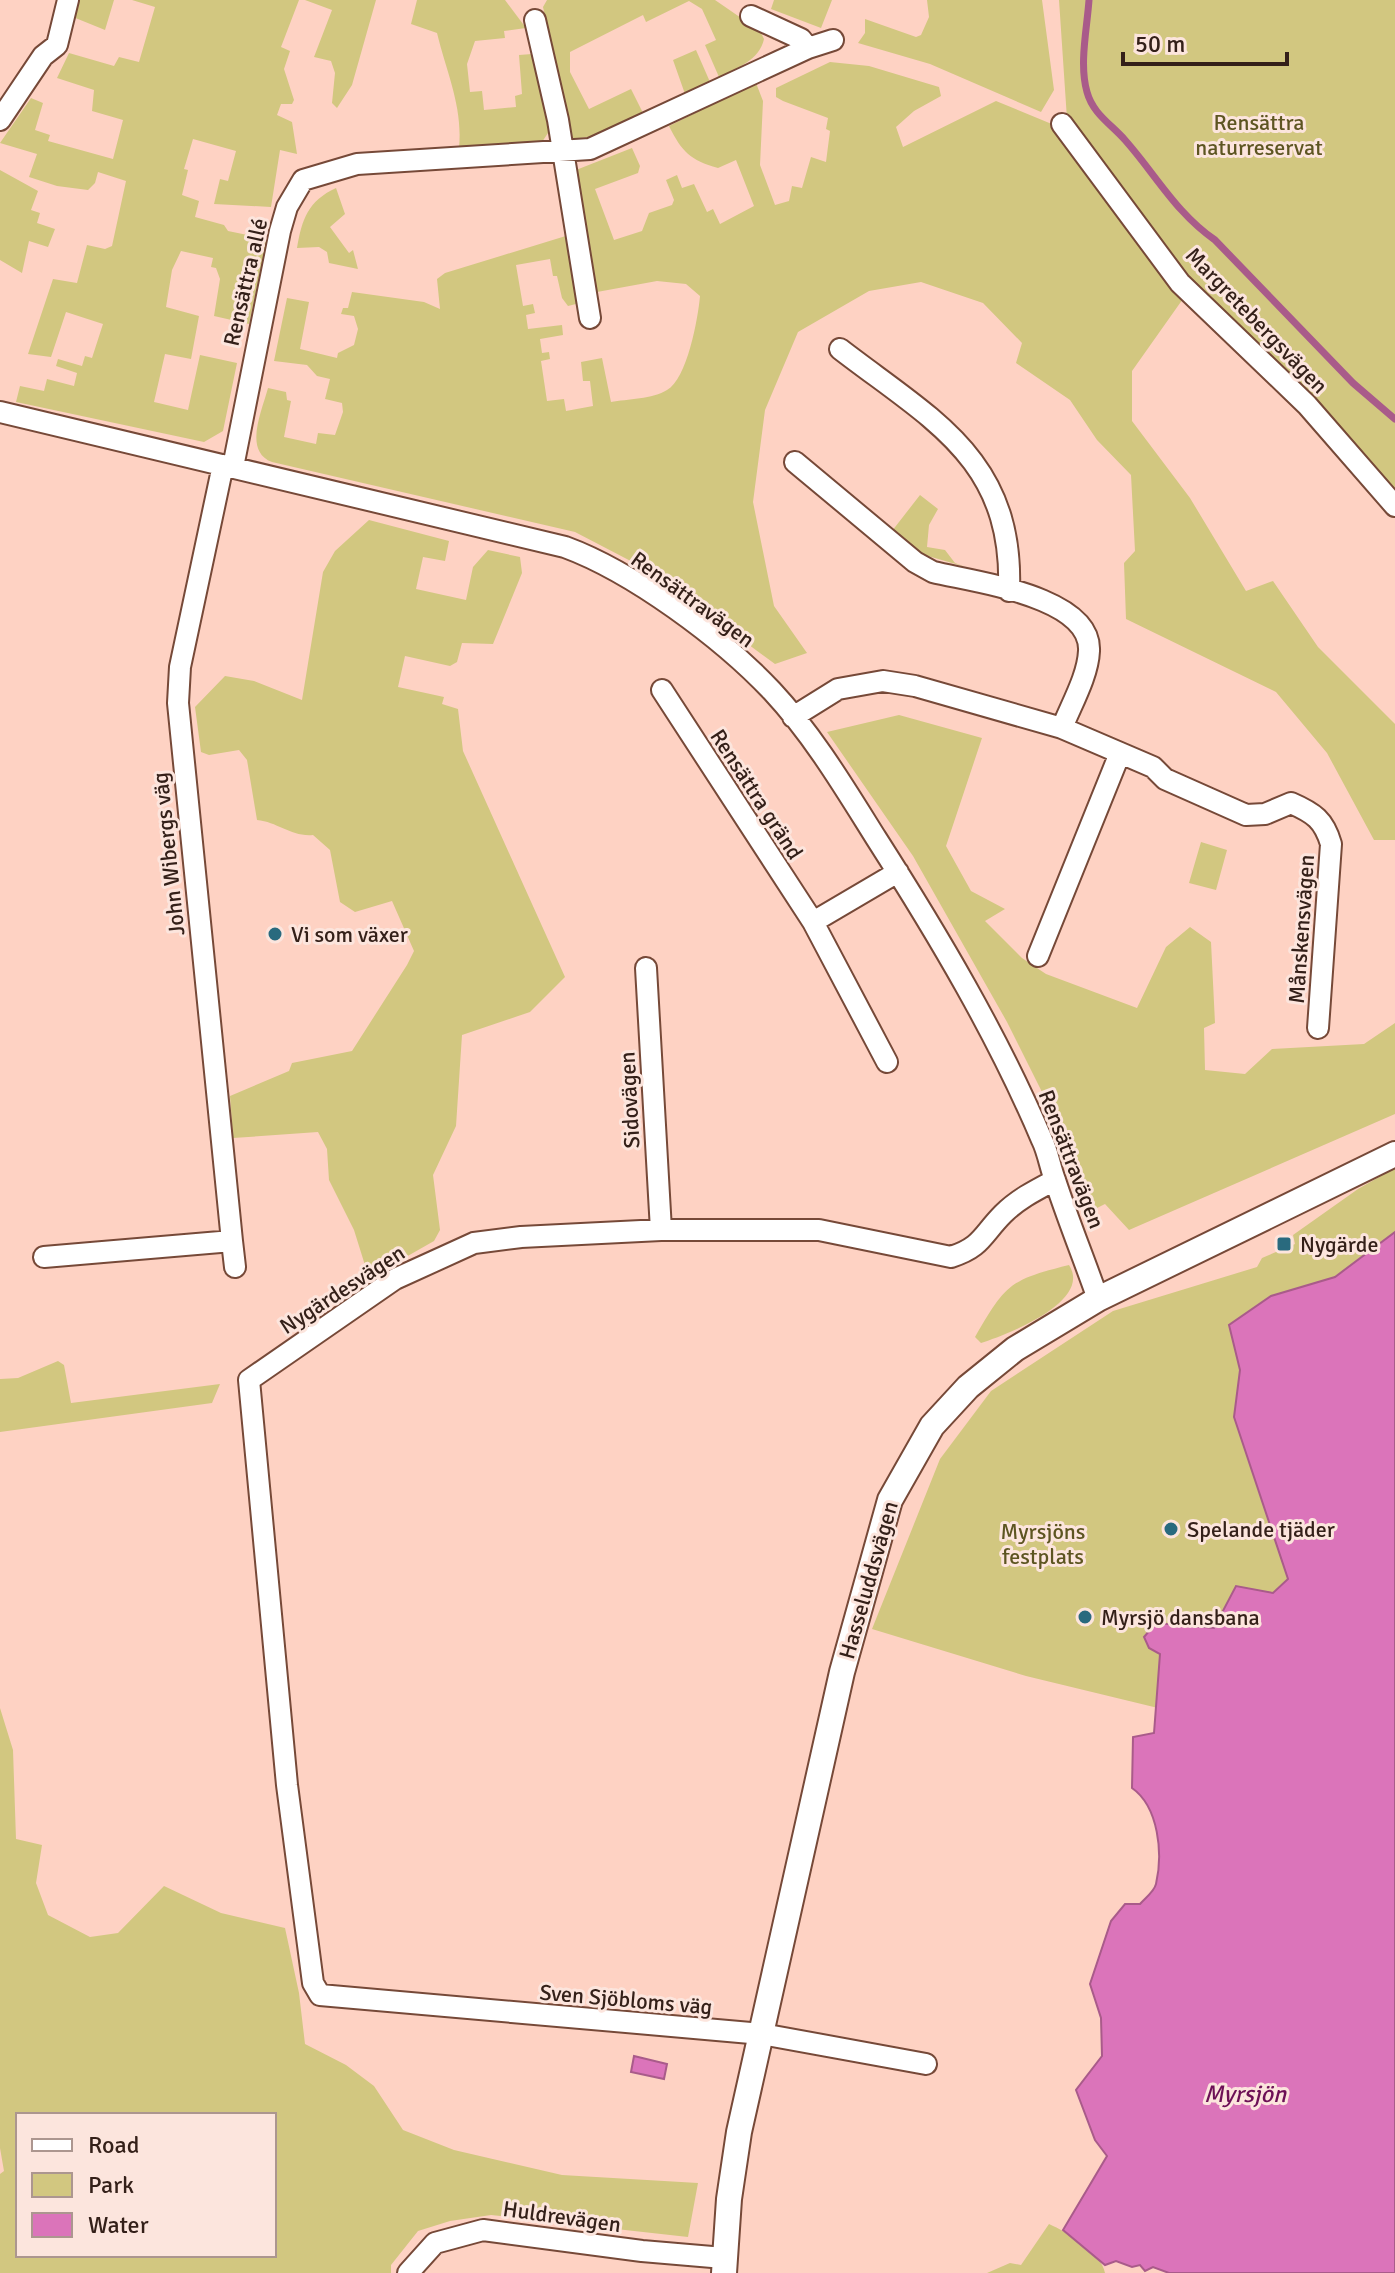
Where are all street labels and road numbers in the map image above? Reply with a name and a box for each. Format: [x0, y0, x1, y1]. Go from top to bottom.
street label: Rensättra allé [218, 216, 273, 349]
street label: Margretebergsvägen [1180, 242, 1333, 399]
street label: Rensättravägen [626, 545, 760, 653]
street label: Rensättra gränd [704, 724, 809, 865]
street label: John Wibergs väg [146, 771, 190, 937]
street label: Månskensvägen [1283, 854, 1320, 1005]
street label: Sidovägen [613, 1051, 646, 1149]
street label: Rensättravägen [1033, 1086, 1110, 1232]
street label: Nygärdesvägen [275, 1239, 410, 1340]
street label: Hasseluddsvägen [833, 1498, 904, 1662]
street label: Sven Sjöbloms väg [539, 1979, 713, 2020]
street label: Huldrevägen [501, 2195, 623, 2238]

